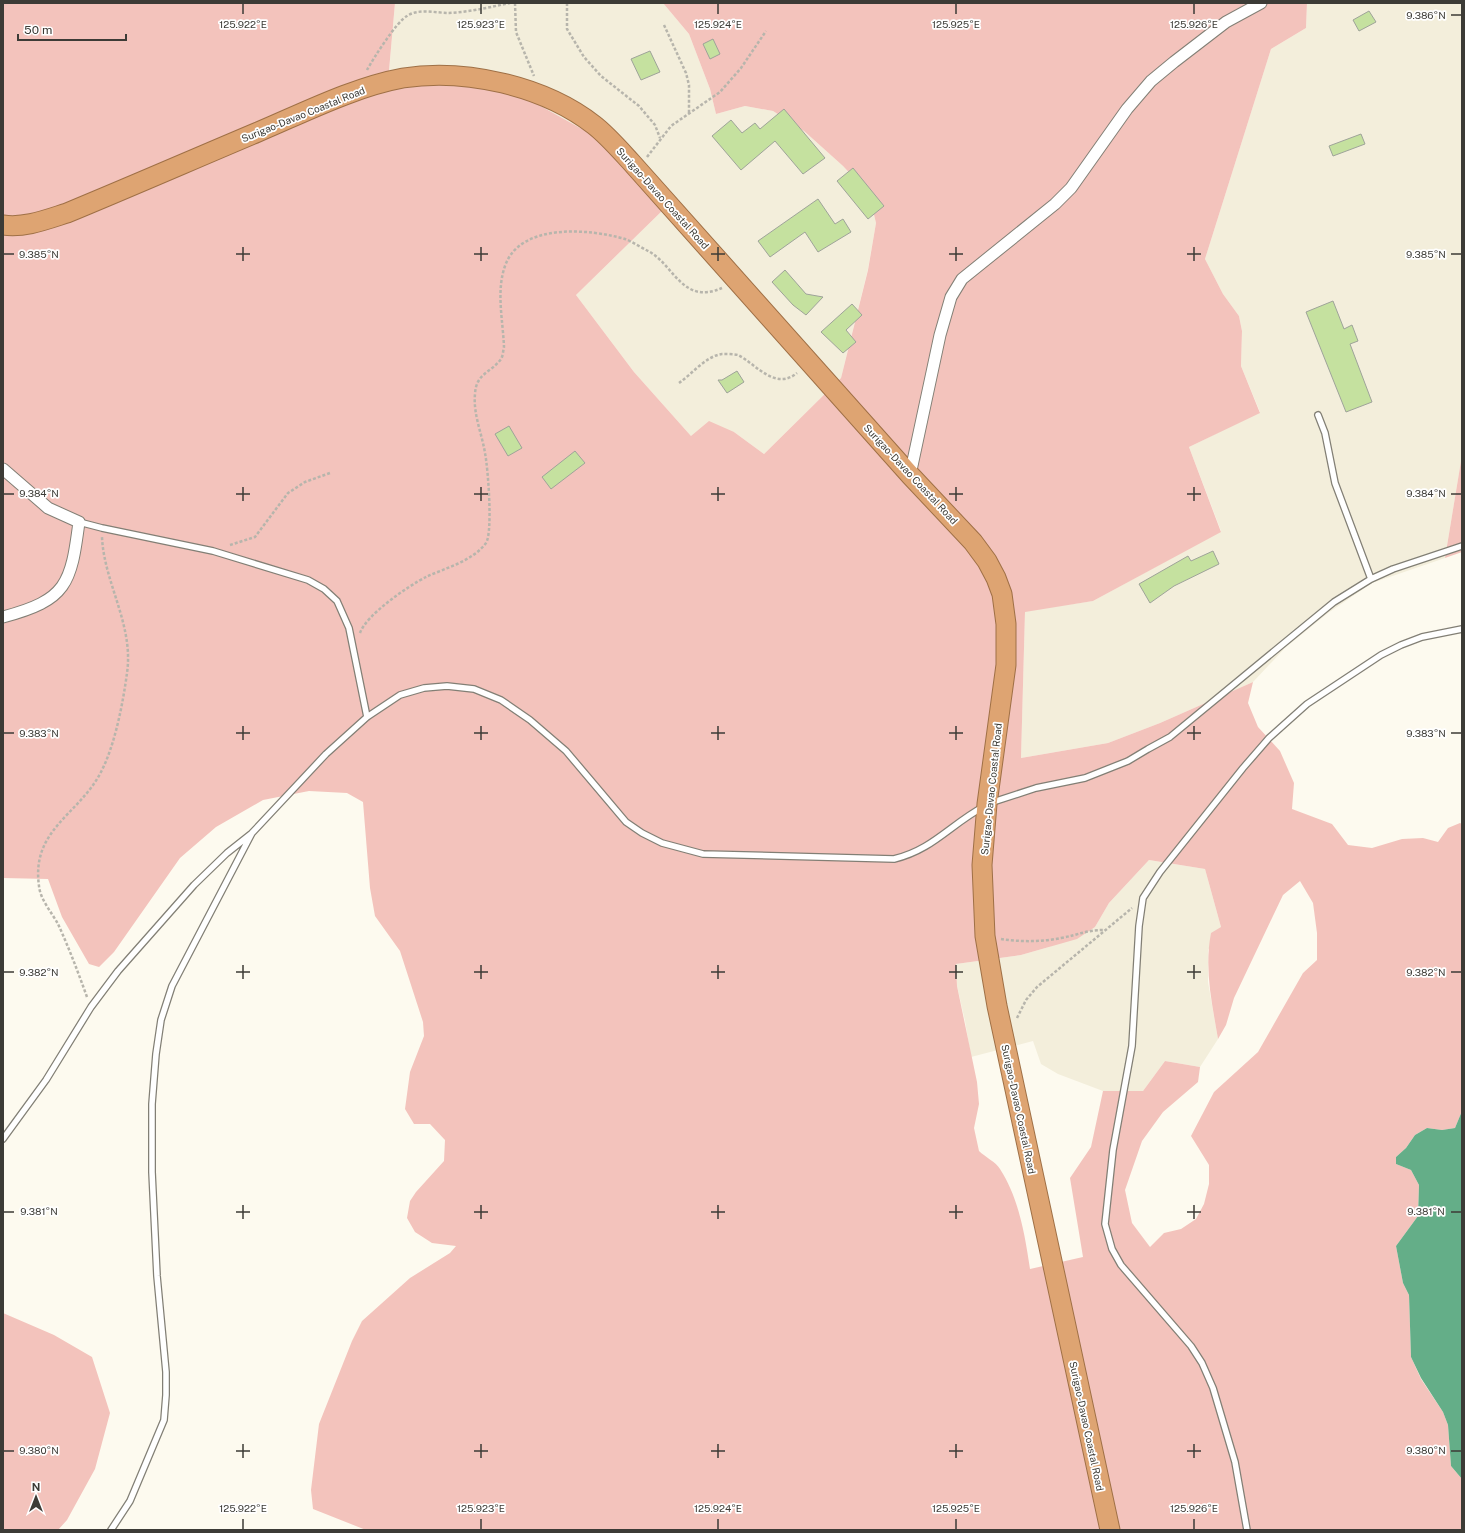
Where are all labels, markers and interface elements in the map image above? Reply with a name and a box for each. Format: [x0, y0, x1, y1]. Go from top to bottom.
text: 9.386°N [1406, 9, 1446, 21]
scale bar [18, 16, 126, 42]
text: 125.922°E [219, 18, 267, 30]
text: 125.923°E [457, 18, 505, 30]
text: 125.924°E [694, 18, 742, 30]
text: 125.925°E [932, 18, 980, 30]
text: 125.926°E [1170, 18, 1218, 30]
text: 50 m [24, 23, 52, 37]
street label: Surigao-Davao Coastal Road [239, 84, 367, 144]
street label: Surigao-Davao Coastal Road [614, 145, 712, 251]
text: 9.385°N [19, 248, 59, 260]
text: 9.385°N [1406, 248, 1446, 260]
street label: Surigao-Davao Coastal Road [862, 422, 961, 526]
text: 9.384°N [19, 487, 59, 499]
text: 9.384°N [1406, 487, 1446, 499]
street label: Surigao-Davao Coastal Road [978, 723, 1004, 855]
text: 9.383°N [19, 727, 59, 739]
text: 9.383°N [1406, 727, 1446, 739]
text: 9.382°N [19, 966, 59, 978]
text: 9.382°N [1406, 966, 1446, 978]
street label: Surigao-Davao Coastal Road [999, 1043, 1039, 1175]
text: 9.381°N [20, 1205, 58, 1217]
text: 9.381°N [1407, 1205, 1445, 1217]
street label: Surigao-Davao Coastal Road [1067, 1360, 1107, 1492]
text: 9.380°N [19, 1444, 59, 1456]
text: 9.380°N [1406, 1444, 1446, 1456]
north arrow [16, 1477, 56, 1517]
text: N [32, 1481, 40, 1493]
text: 125.922°E [219, 1502, 267, 1514]
text: 125.923°E [457, 1502, 505, 1514]
text: 125.924°E [694, 1502, 742, 1514]
text: 125.925°E [932, 1502, 980, 1514]
text: 125.926°E [1170, 1502, 1218, 1514]

